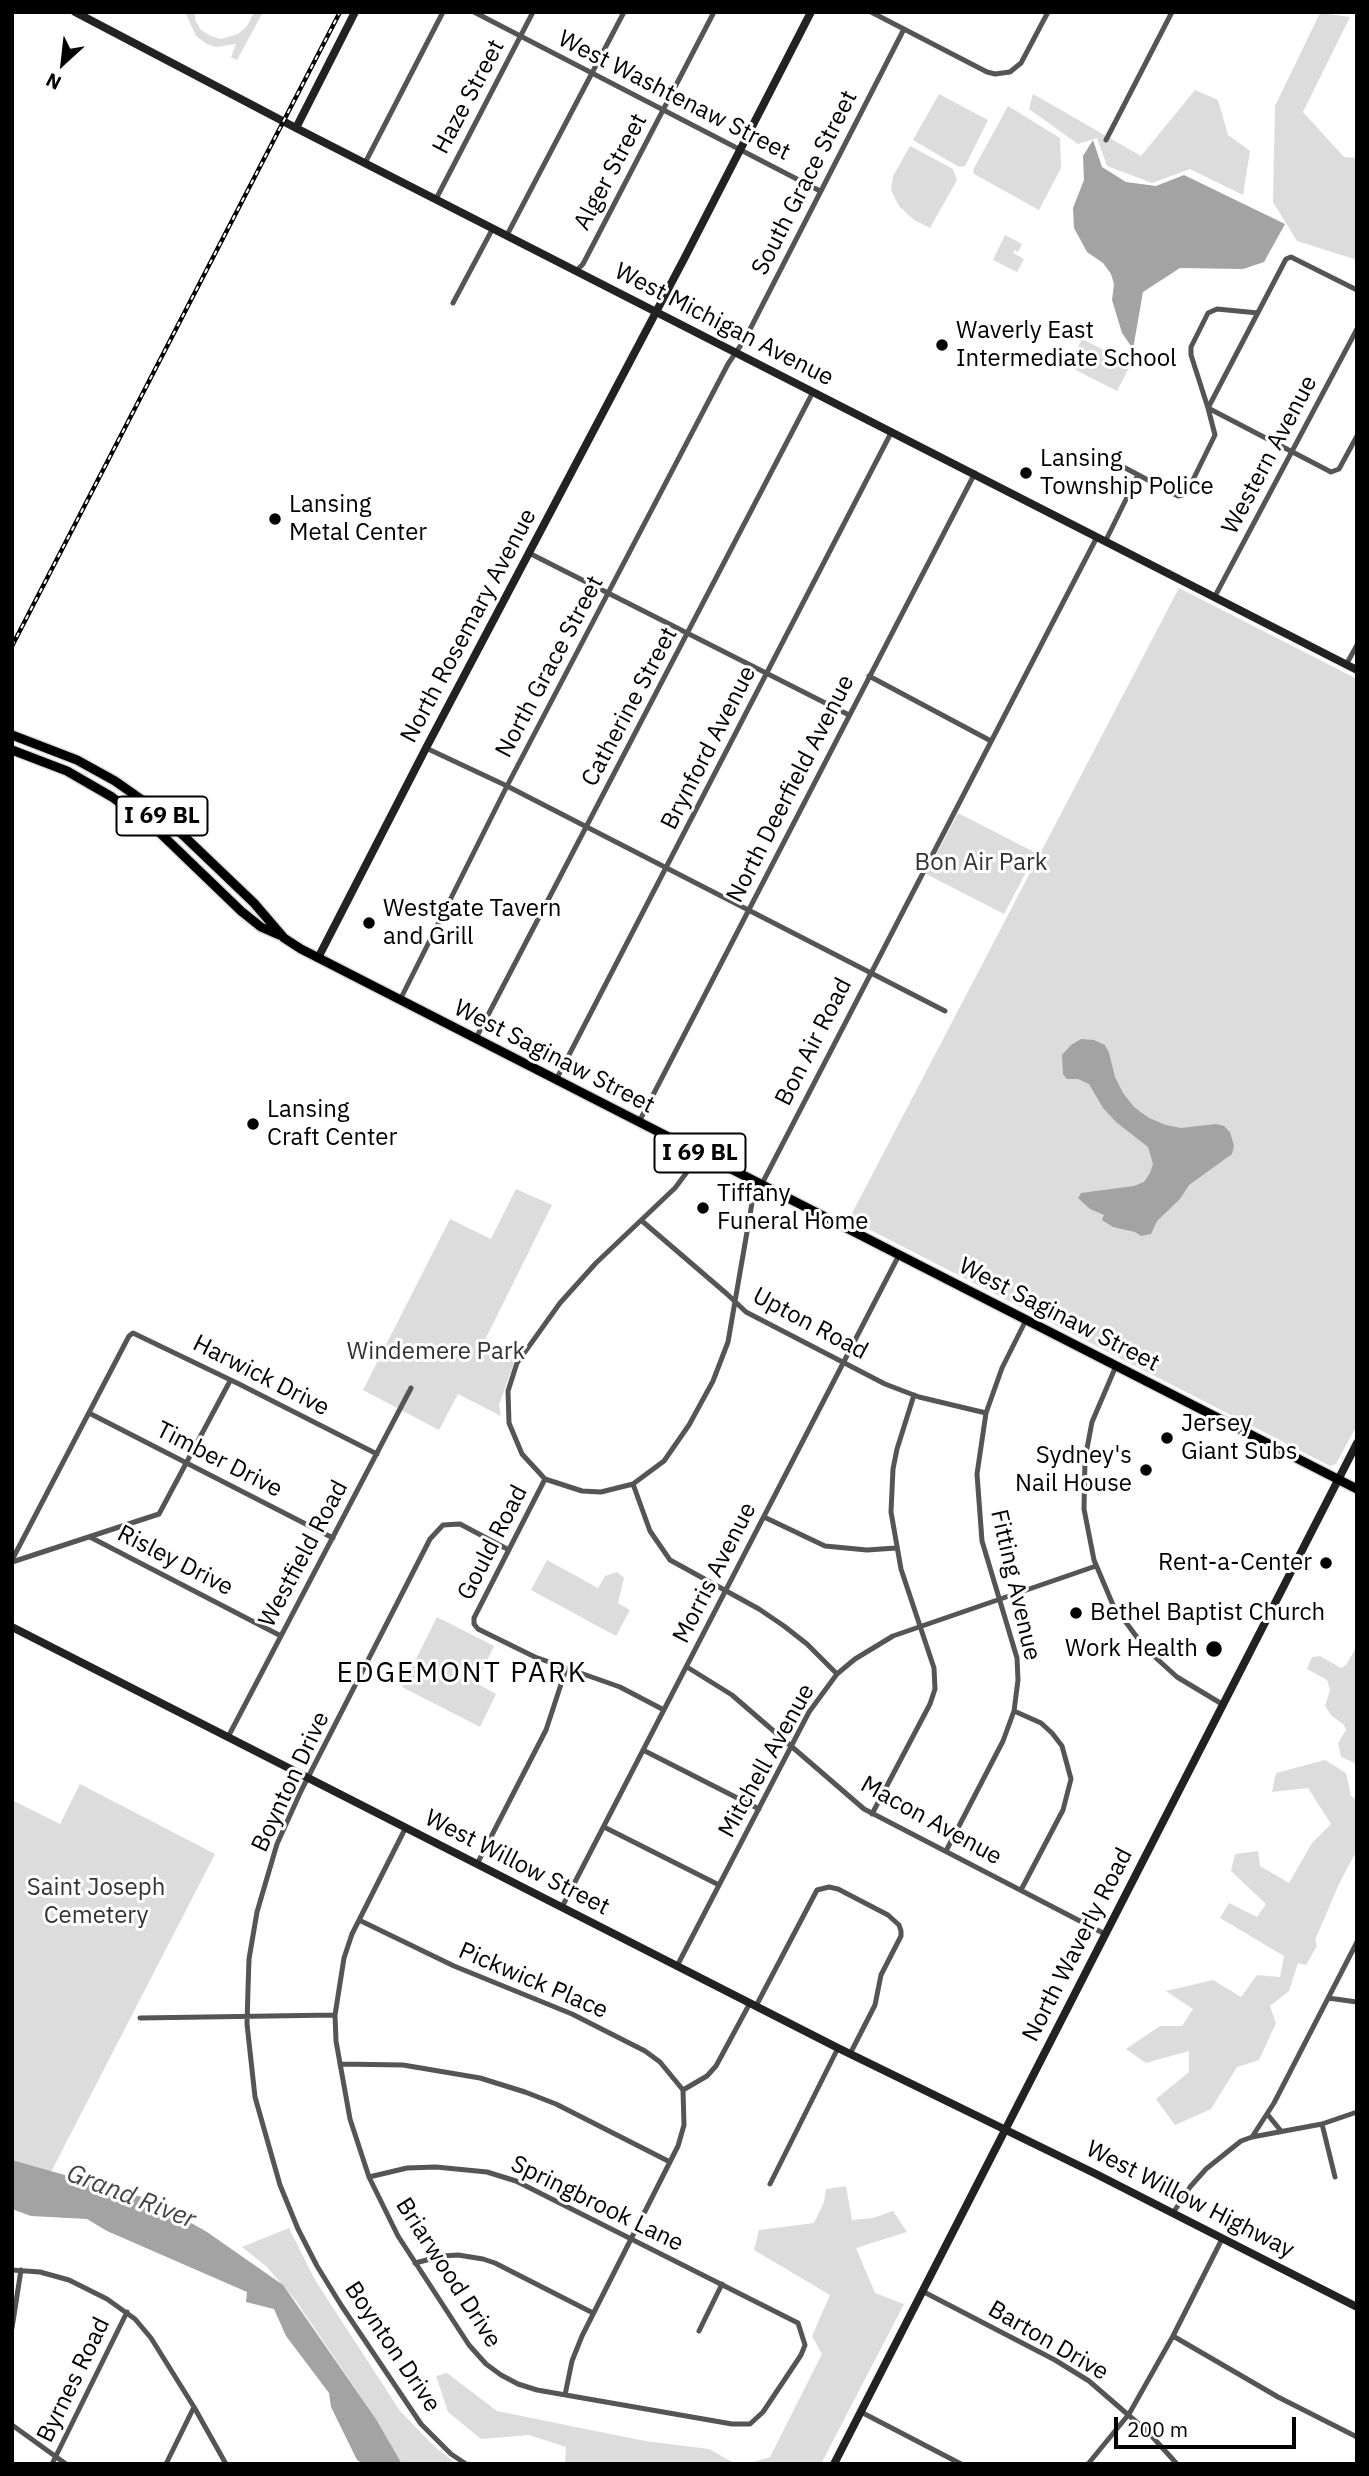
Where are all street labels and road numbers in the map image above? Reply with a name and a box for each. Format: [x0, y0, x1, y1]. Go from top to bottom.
street label: West Washtenaw Street [553, 25, 795, 167]
street label: Haze Street [427, 35, 511, 159]
street label: South Grace Street [746, 86, 864, 280]
street label: Alger Street [568, 109, 654, 235]
street label: West Michigan Avenue [610, 257, 838, 393]
street label: Western Avenue [1216, 371, 1324, 539]
street label: North Rosemary Avenue [395, 504, 543, 748]
street label: North Grace Street [490, 571, 610, 763]
street label: Catherine Street [576, 623, 684, 791]
street label: Brynford Avenue [655, 661, 763, 835]
street label: North Deerfield Avenue [721, 670, 861, 908]
road number: I 69 BL [116, 796, 208, 836]
street label: Bon Air Road [770, 973, 858, 1111]
street label: West Saginaw Street [449, 994, 659, 1120]
road number: I 69 BL [654, 1134, 746, 1172]
street label: West Saginaw Street [954, 1252, 1164, 1378]
street label: Upton Road [747, 1282, 873, 1366]
street label: Harwick Drive [188, 1329, 334, 1423]
street label: Timber Drive [151, 1416, 287, 1504]
street label: Westfield Road [253, 1476, 355, 1632]
street label: Gould Road [452, 1481, 534, 1605]
street label: Morris Avenue [667, 1498, 763, 1648]
street label: Fitting Avenue [984, 1507, 1046, 1663]
street label: Risley Drive [112, 1520, 238, 1602]
street label: Mitchell Avenue [713, 1679, 821, 1843]
street label: Boynton Drive [246, 1707, 336, 1857]
street label: Macon Avenue [855, 1770, 1007, 1872]
street label: West Willow Street [420, 1804, 614, 1922]
street label: North Waverly Road [1017, 1843, 1139, 2047]
street label: Pickwick Place [454, 1937, 612, 2025]
street label: West Willow Highway [1081, 2135, 1299, 2265]
street label: Springbrook Lane [506, 2150, 688, 2258]
street label: Briarwood Drive [389, 2193, 507, 2353]
street label: Boynton Drive [338, 2276, 446, 2418]
street label: Barton Drive [983, 2295, 1113, 2387]
street label: Byrnes Road [31, 2313, 117, 2447]

